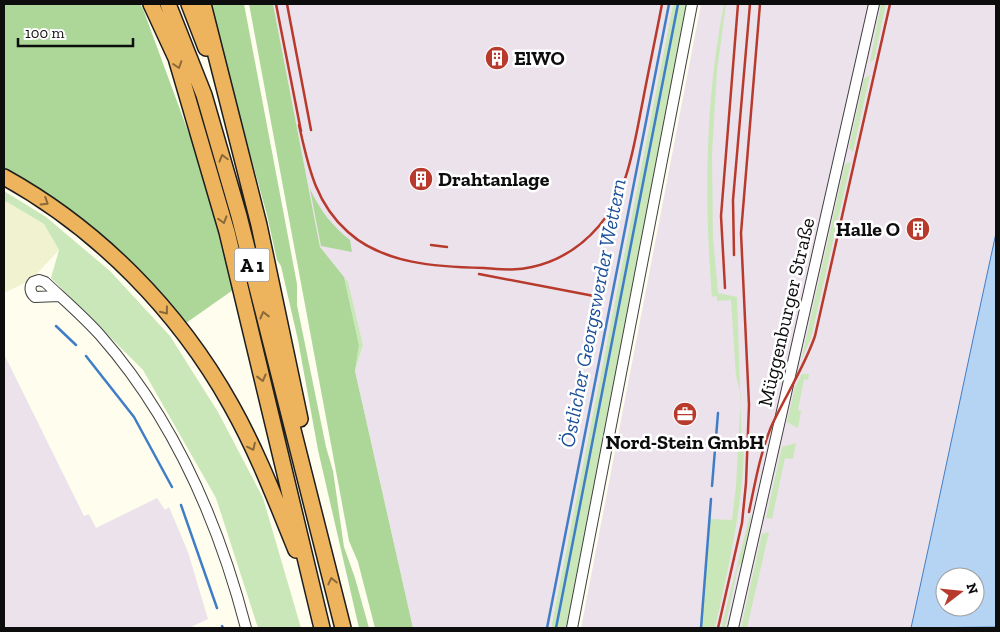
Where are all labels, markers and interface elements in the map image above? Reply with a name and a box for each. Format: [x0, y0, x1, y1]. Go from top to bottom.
scale bar [18, 15, 132, 47]
text: 100 m [25, 24, 64, 42]
building icon: ElWO [484, 45, 510, 71]
place label: ElWO [514, 46, 565, 70]
one-way arrow [172, 60, 182, 68]
one-way arrow [218, 154, 228, 162]
building icon: Drahtanlage [408, 166, 434, 192]
place label: Drahtanlage [438, 167, 550, 191]
water label: Östlicher Georgswerder Wettern [554, 176, 631, 449]
one-way arrow [40, 196, 49, 205]
street label: Müggenburger Straße [753, 215, 819, 409]
one-way arrow [218, 216, 228, 224]
building icon: Halle O [905, 216, 931, 242]
place label: Halle O [836, 217, 900, 241]
road number: A 1 [234, 248, 270, 282]
one-way arrow [160, 305, 168, 314]
one-way arrow [260, 311, 270, 319]
one-way arrow [257, 374, 267, 382]
office icon: Nord-Stein GmbH [672, 401, 698, 427]
place label: Nord-Stein GmbH [606, 430, 764, 454]
one-way arrow [246, 442, 257, 451]
north arrow [935, 567, 985, 617]
one-way arrow [327, 576, 338, 585]
text: N [962, 581, 982, 596]

